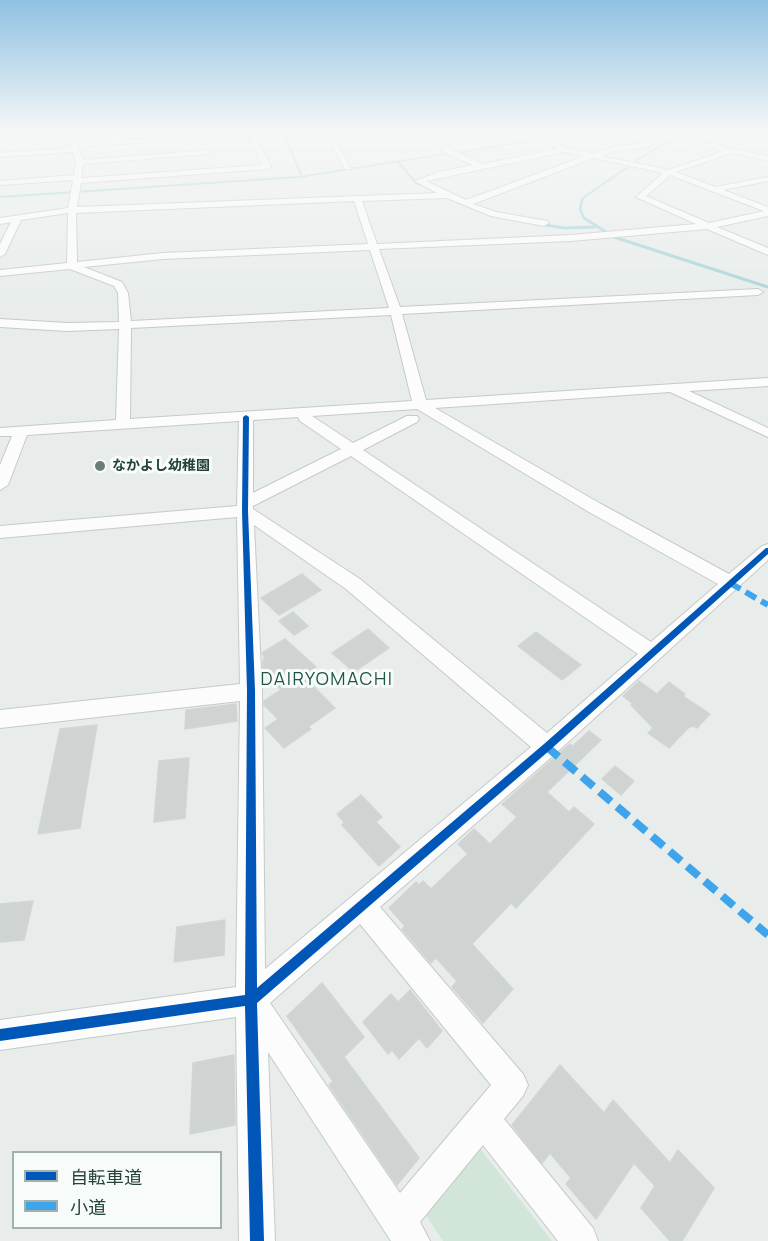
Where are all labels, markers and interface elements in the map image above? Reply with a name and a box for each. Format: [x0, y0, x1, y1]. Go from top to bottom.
place label: なかよし幼稚園 [112, 458, 210, 474]
marker: なかよし幼稚園 [93, 459, 107, 473]
district label: DAIRYOMACHI [261, 669, 393, 691]
legend [12, 1151, 222, 1229]
text: 自転車道 [70, 1165, 142, 1189]
text: 小道 [70, 1195, 106, 1219]

